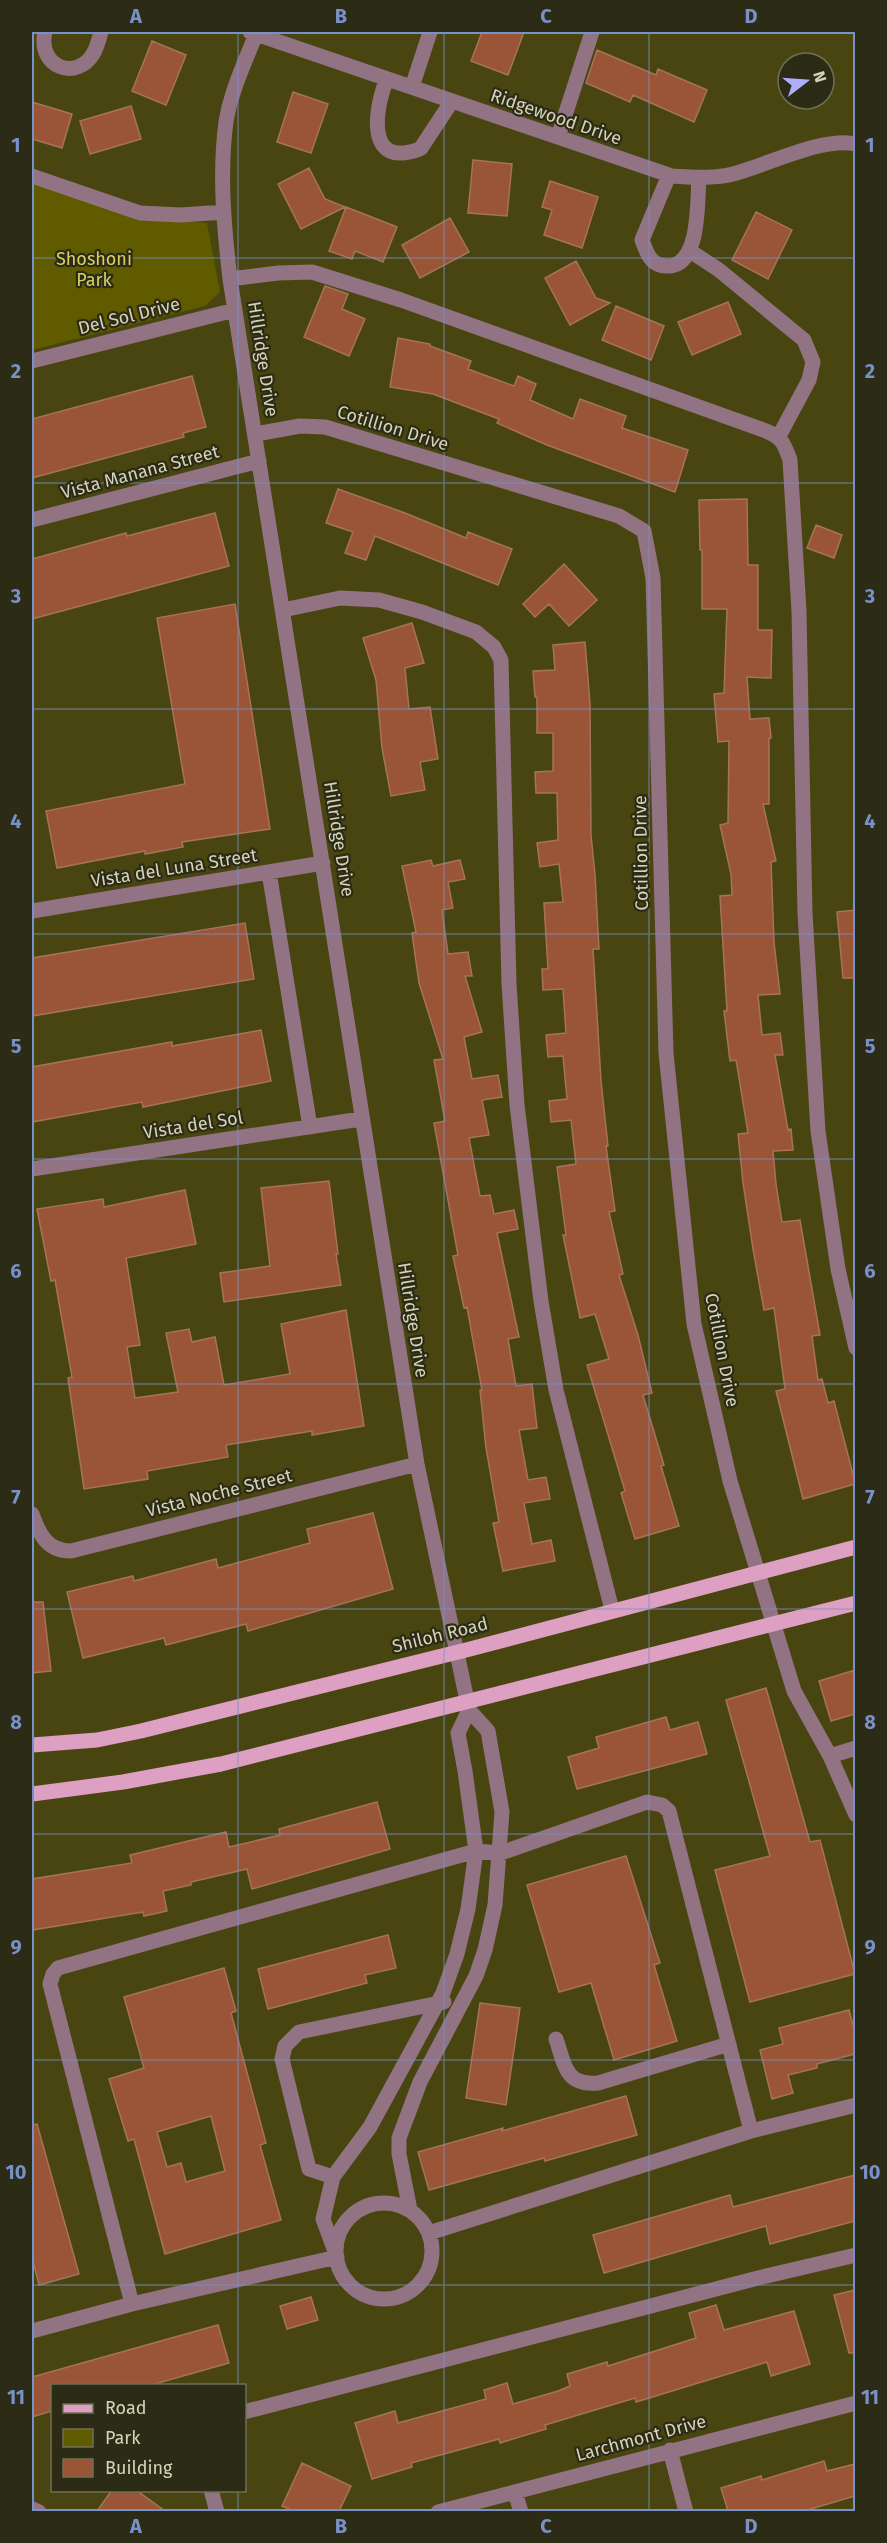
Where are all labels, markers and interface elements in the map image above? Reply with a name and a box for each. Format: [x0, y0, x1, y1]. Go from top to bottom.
text: A [129, 4, 143, 28]
text: B [335, 4, 347, 28]
text: C [540, 4, 552, 28]
text: D [744, 4, 758, 28]
north arrow [776, 51, 836, 111]
text: N [809, 69, 831, 85]
street label: Ridgewood Drive [488, 84, 624, 150]
text: 1 [11, 133, 21, 157]
text: 1 [865, 133, 875, 157]
park label: Shoshoni Park [56, 248, 132, 291]
street label: Del Sol Drive [76, 293, 182, 339]
street label: Hillridge Drive [243, 300, 283, 418]
text: 2 [11, 359, 21, 383]
text: 2 [865, 359, 875, 383]
street label: Cotillion Drive [335, 401, 451, 455]
street label: Vista Manana Street [59, 440, 222, 504]
text: 3 [10, 584, 21, 608]
text: 3 [864, 584, 875, 608]
street label: Hillridge Drive [319, 780, 359, 898]
street label: Cotillion Drive [629, 795, 653, 911]
text: 4 [10, 809, 22, 833]
text: 4 [864, 809, 876, 833]
street label: Vista del Luna Street [89, 844, 259, 892]
text: 5 [11, 1034, 22, 1058]
text: 5 [865, 1034, 876, 1058]
street label: Vista del Sol [142, 1106, 244, 1144]
text: 6 [10, 1259, 22, 1283]
text: 6 [864, 1259, 876, 1283]
street label: Hillridge Drive [393, 1261, 433, 1379]
street label: Cotillion Drive [700, 1291, 744, 1409]
street label: Vista Noche Street [144, 1464, 295, 1522]
text: 7 [11, 1485, 21, 1509]
text: 7 [865, 1485, 875, 1509]
street label: Shiloh Road [390, 1612, 490, 1658]
text: 8 [10, 1710, 22, 1734]
text: 8 [864, 1710, 876, 1734]
text: 9 [10, 1935, 22, 1959]
text: 9 [864, 1935, 876, 1959]
text: 10 [6, 2160, 26, 2184]
text: 10 [860, 2160, 880, 2184]
legend [51, 2384, 246, 2492]
text: 11 [7, 2385, 25, 2409]
text: 11 [861, 2385, 879, 2409]
text: Road [105, 2397, 147, 2419]
street label: Larchmont Drive [573, 2410, 709, 2466]
text: Park [105, 2427, 141, 2449]
text: Building [105, 2457, 173, 2479]
text: A [129, 2514, 143, 2538]
text: B [335, 2514, 347, 2538]
text: C [540, 2514, 552, 2538]
text: D [744, 2514, 758, 2538]

